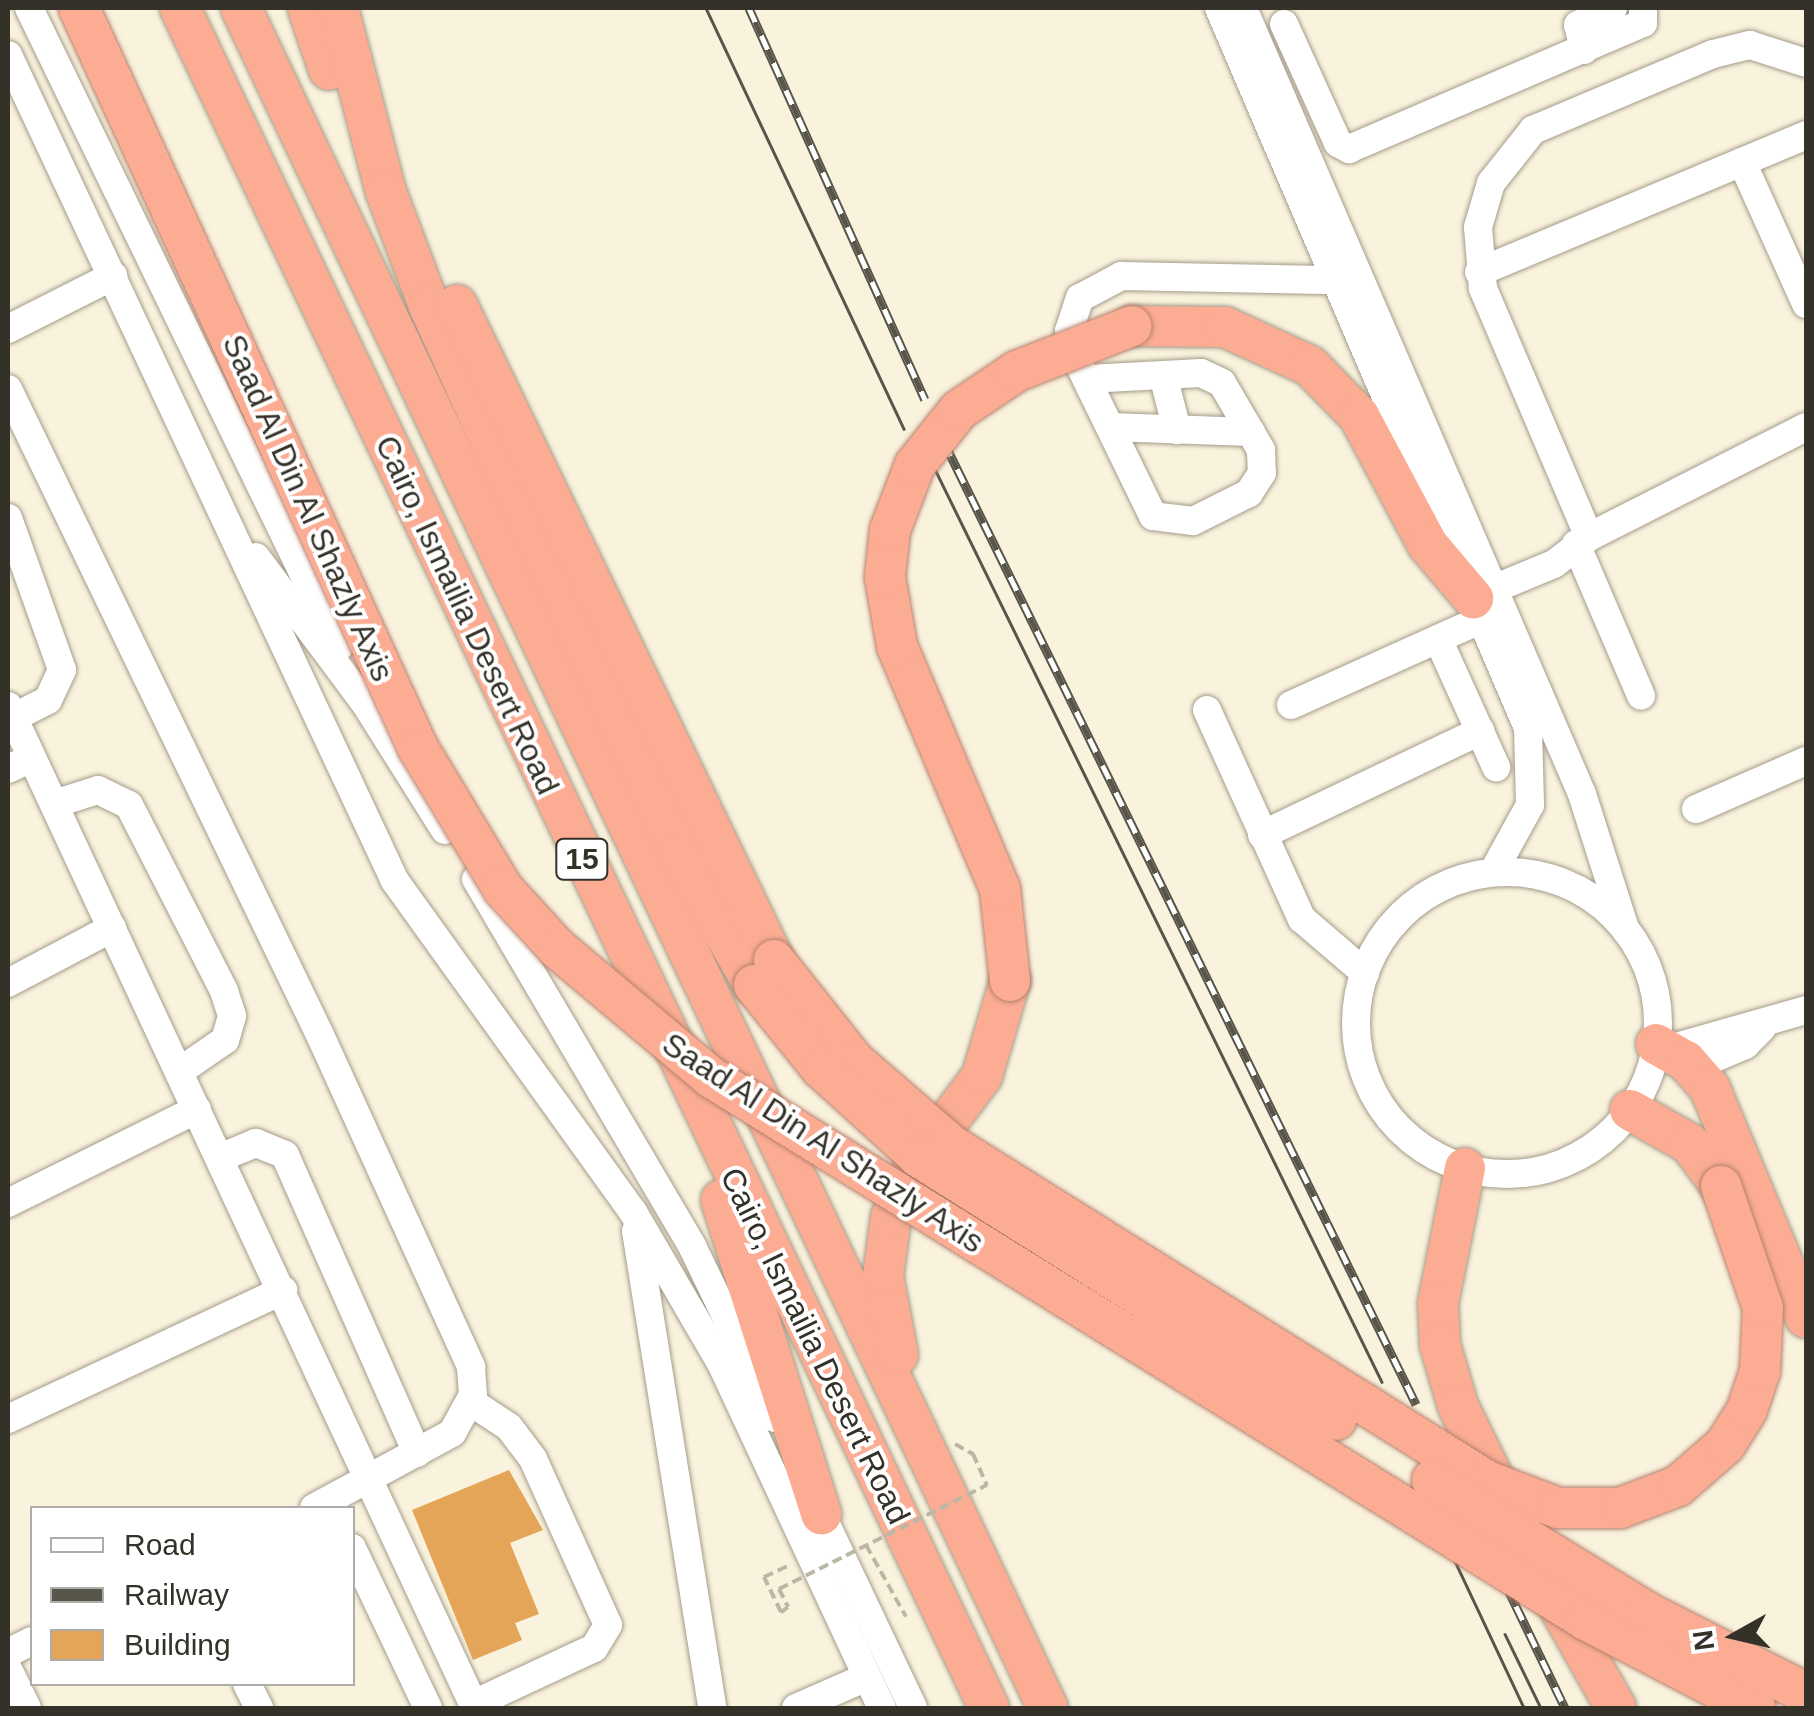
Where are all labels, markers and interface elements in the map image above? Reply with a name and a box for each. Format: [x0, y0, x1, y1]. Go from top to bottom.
street label: Saad Al Din Al Shazly Axis [213, 326, 403, 690]
street label: Cairo, Ismailia Desert Road [367, 430, 567, 800]
road number: 15 [554, 834, 610, 884]
street label: Saad Al Din Al Shazly Axis [653, 1023, 993, 1263]
street label: Cairo, Ismailia Desert Road [712, 1162, 918, 1530]
legend [30, 1506, 355, 1686]
text: Road [124, 1528, 196, 1561]
text: Railway [124, 1578, 229, 1611]
north arrow [1684, 1586, 1784, 1686]
text: Building [124, 1628, 231, 1661]
text: N [1687, 1628, 1721, 1652]

